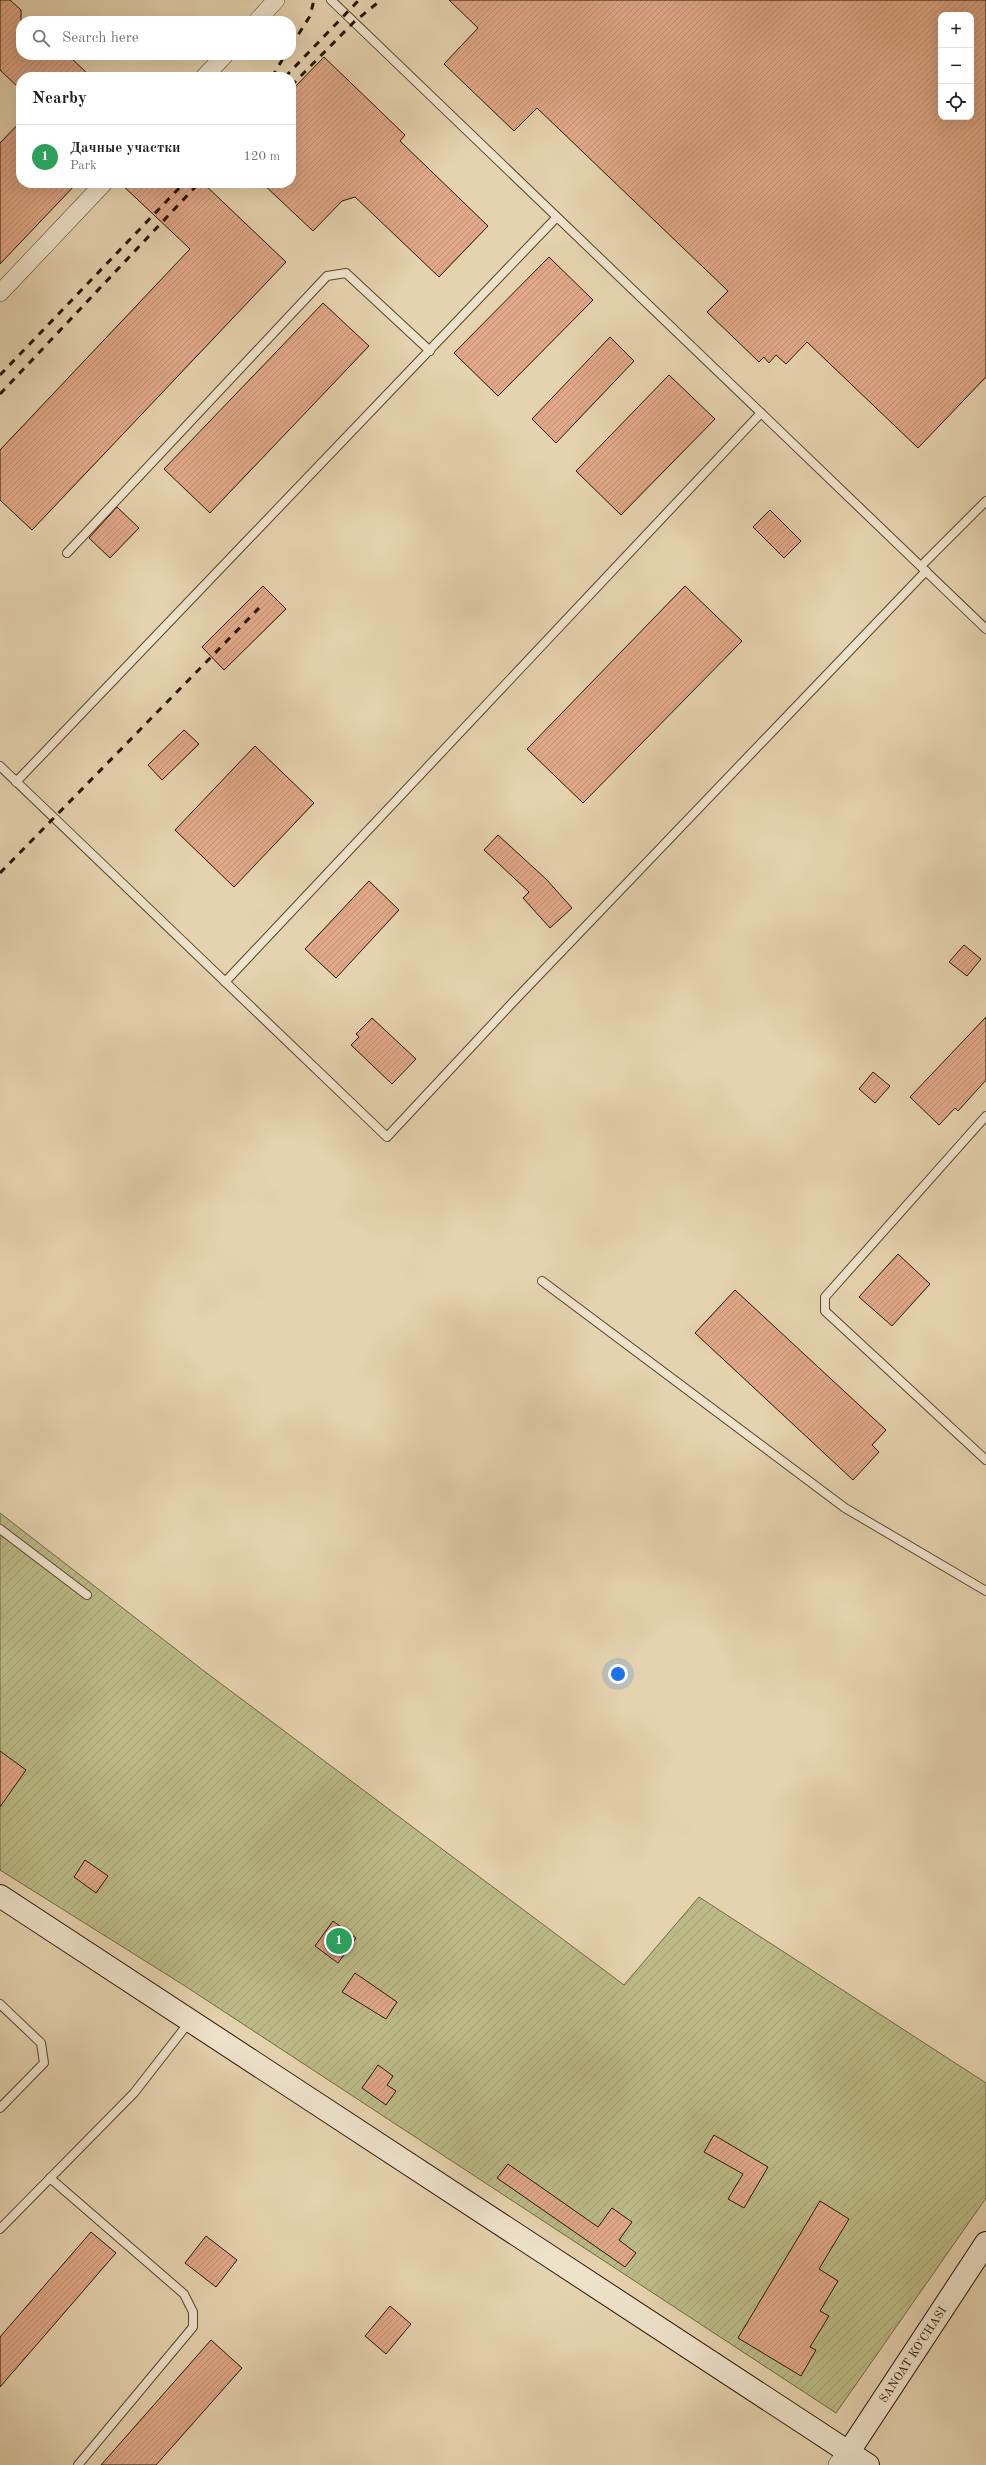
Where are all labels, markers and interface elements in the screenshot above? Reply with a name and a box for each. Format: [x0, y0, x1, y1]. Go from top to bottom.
map controls [938, 12, 974, 120]
button: + [938, 12, 974, 48]
search box [16, 16, 296, 60]
icon: search [30, 27, 52, 49]
text: Search here [62, 31, 139, 46]
button: − [938, 48, 974, 84]
button: locate [938, 84, 974, 120]
text: Nearby [32, 90, 87, 107]
text: Дачные участки [70, 141, 181, 156]
text: 1 [41, 150, 49, 163]
text: 120 m [243, 150, 280, 163]
text: Park [70, 159, 97, 172]
your location [608, 1664, 628, 1684]
pin: 1 [326, 1926, 352, 1956]
street label: SANOAT KO'CHASI [878, 2305, 950, 2405]

